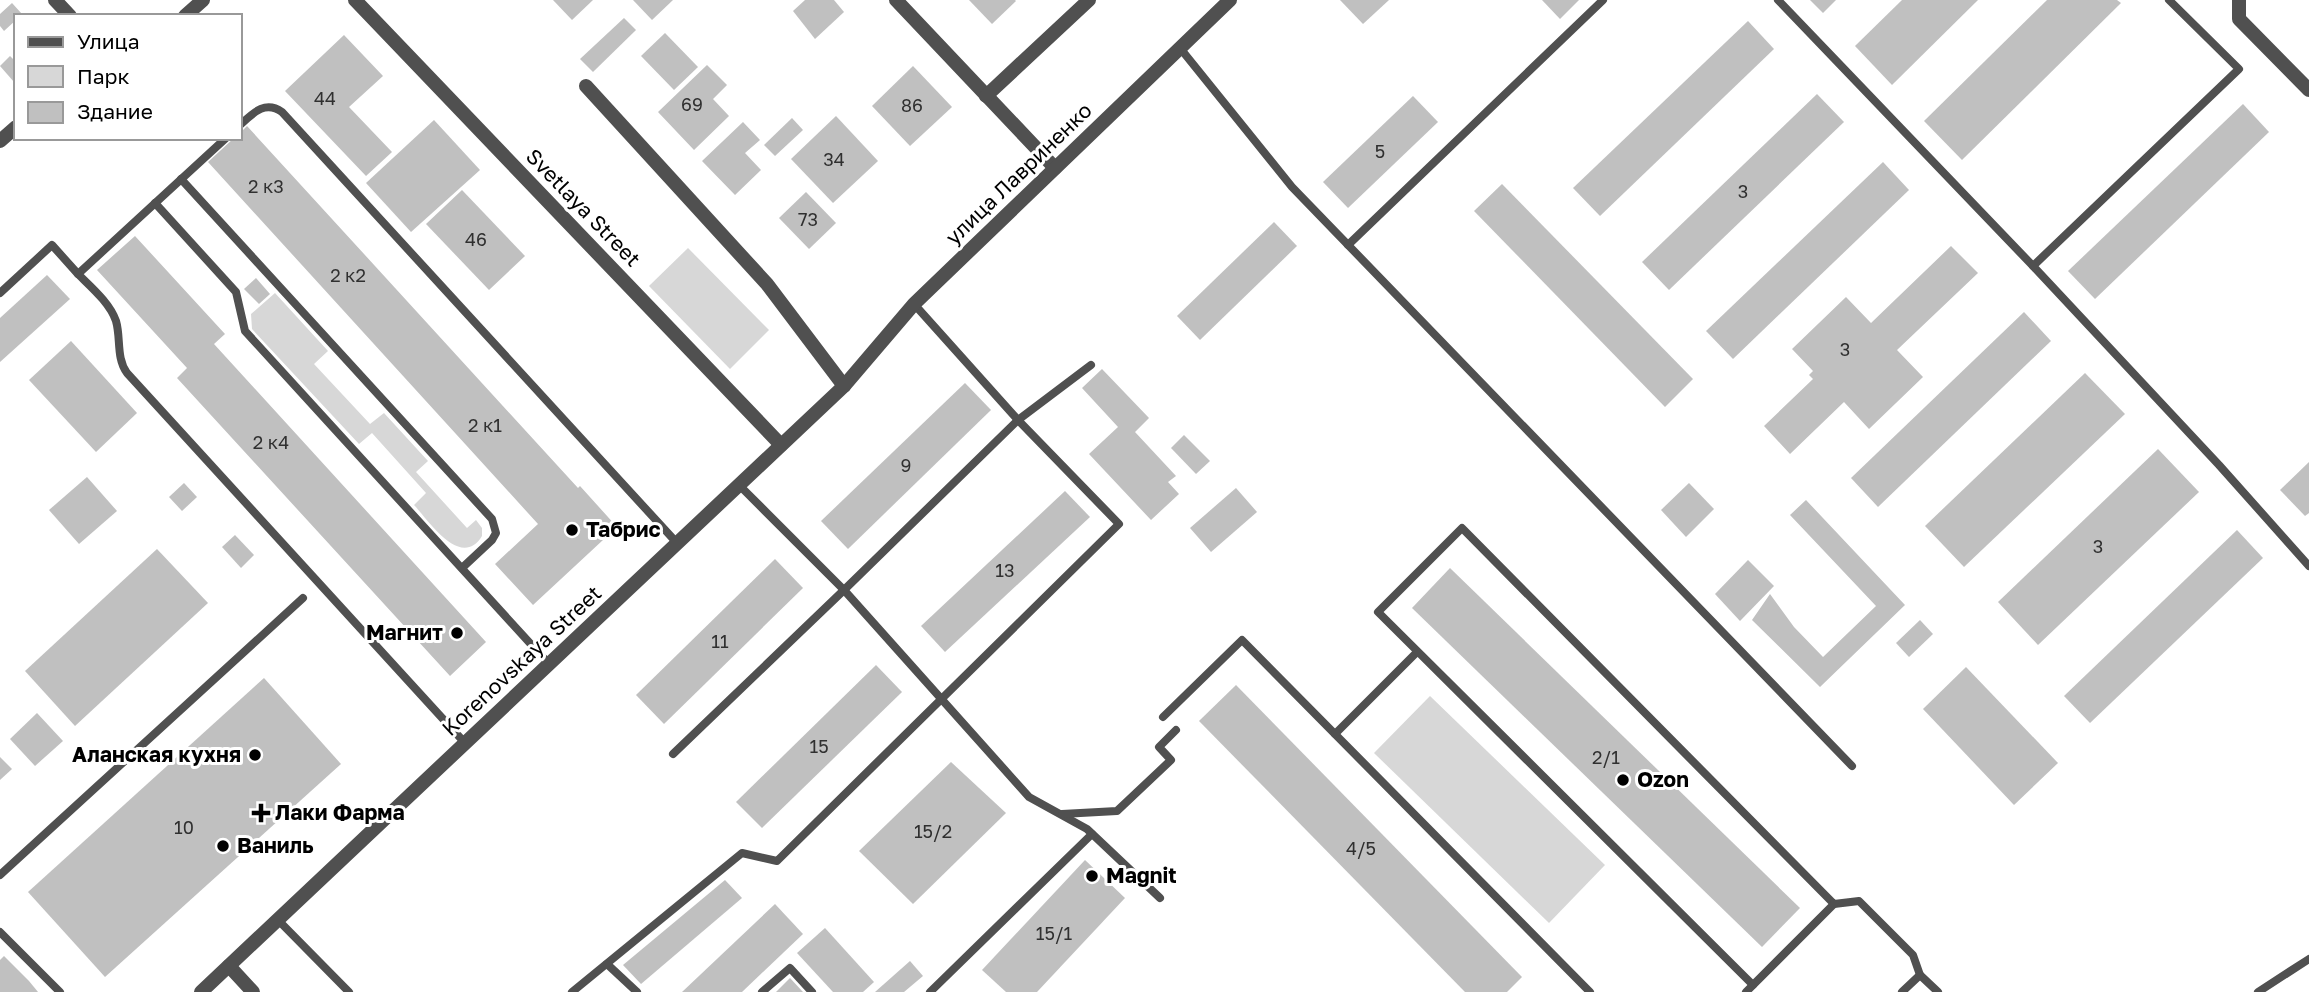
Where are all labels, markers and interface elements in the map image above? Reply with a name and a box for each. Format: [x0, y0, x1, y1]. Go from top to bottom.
legend [14, 14, 242, 140]
text: Улица [77, 28, 140, 54]
text: Парк [77, 63, 130, 89]
house number: 44 [314, 87, 336, 109]
house number: 69 [681, 93, 703, 115]
house number: 86 [901, 94, 923, 116]
street label: улица Лавриненко [940, 97, 1097, 250]
text: Здание [77, 98, 153, 124]
house number: 5 [1375, 140, 1385, 162]
street label: Svetlaya Street [521, 143, 646, 272]
house number: 34 [823, 148, 845, 170]
house number: 2 к3 [248, 175, 284, 197]
house number: 3 [1738, 180, 1748, 202]
house number: 73 [798, 208, 818, 230]
house number: 46 [465, 228, 487, 250]
house number: 2 к2 [330, 264, 366, 286]
house number: 3 [1840, 338, 1850, 360]
house number: 2 к1 [468, 414, 502, 436]
house number: 2 к4 [253, 431, 289, 453]
house number: 9 [901, 454, 911, 476]
place label: Табрис [586, 516, 661, 542]
marker: Табрис [564, 522, 580, 538]
house number: 3 [2093, 535, 2103, 557]
house number: 13 [995, 559, 1015, 581]
street label: Korenovskaya Street [436, 580, 606, 741]
place label: Магнит [366, 619, 443, 645]
marker: Магнит [449, 625, 465, 641]
house number: 11 [711, 630, 729, 652]
house number: 15 [809, 735, 829, 757]
place label: Аланская кухня [72, 741, 241, 767]
house number: 2/1 [1592, 746, 1620, 768]
marker: Аланская кухня [247, 747, 263, 763]
place label: Ozon [1637, 766, 1689, 792]
marker: Ozon [1615, 772, 1631, 788]
place label: Лаки Фарма [275, 799, 405, 825]
marker: Лаки Фарма [253, 805, 269, 821]
house number: 10 [174, 816, 194, 838]
house number: 15/2 [914, 820, 952, 842]
place label: Ваниль [237, 832, 314, 858]
house number: 4/5 [1346, 837, 1376, 859]
marker: Ваниль [215, 838, 231, 854]
place label: Magnit [1106, 862, 1177, 888]
marker: Magnit [1084, 868, 1100, 884]
house number: 15/1 [1036, 922, 1073, 944]

